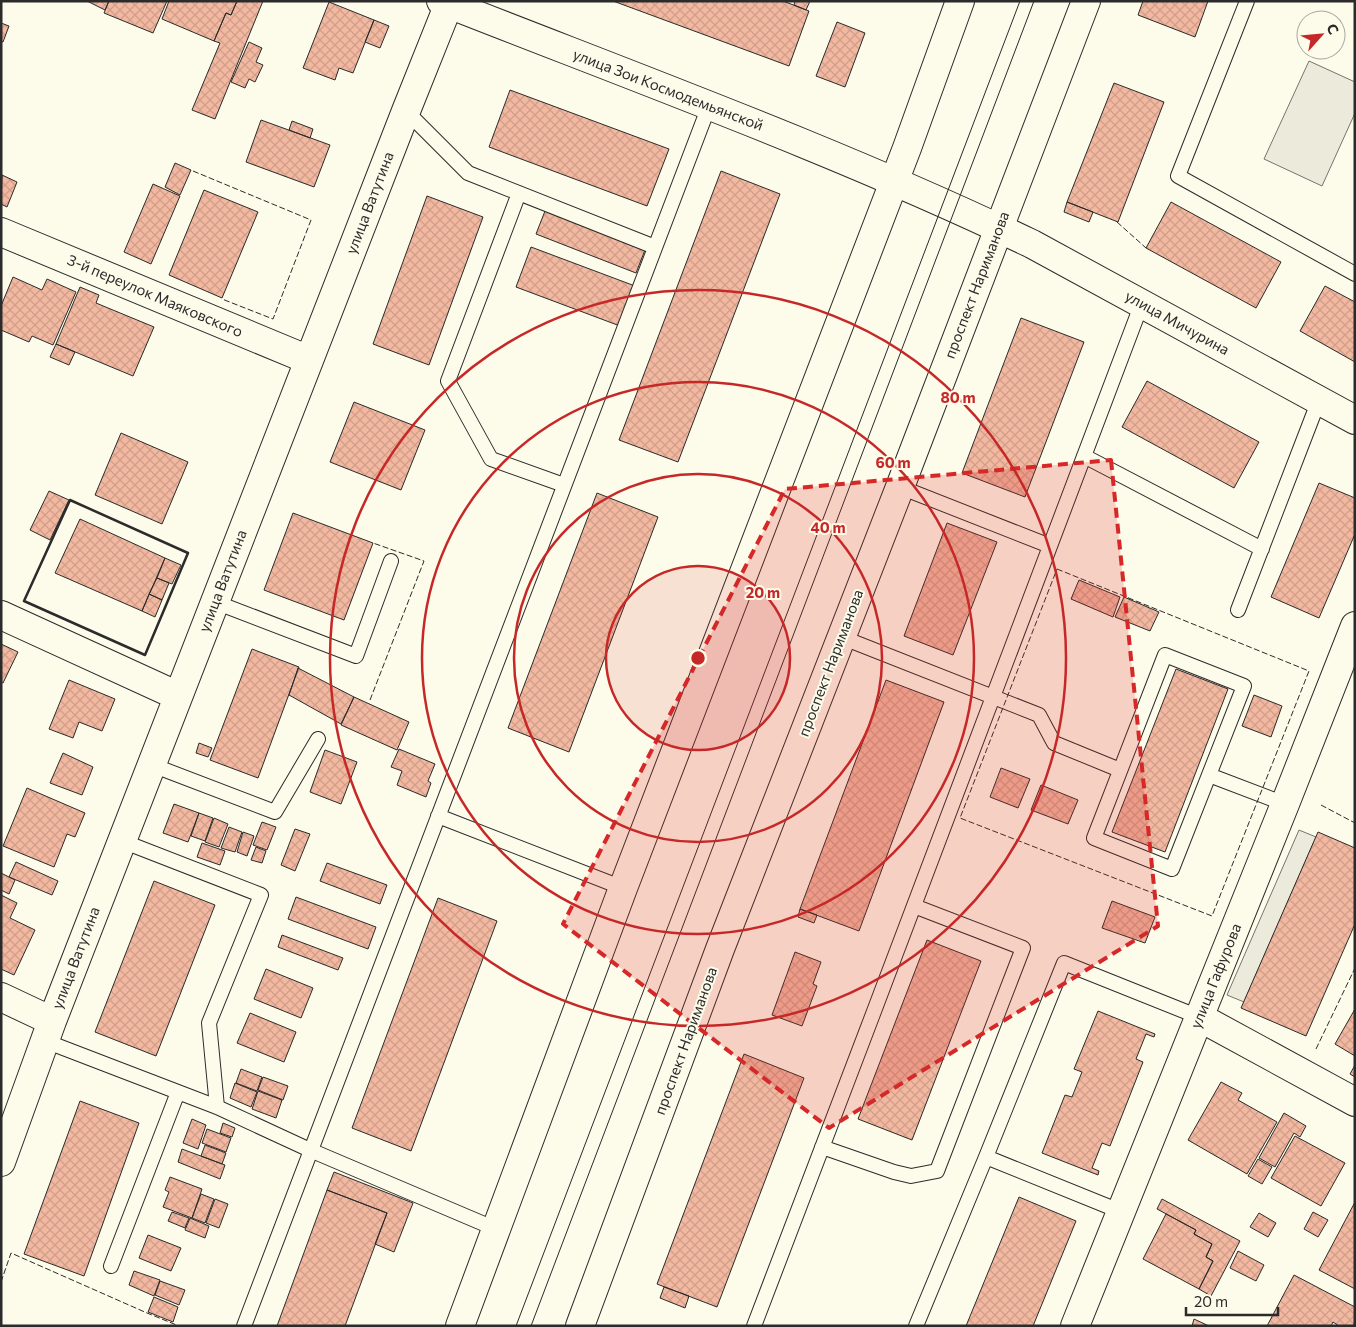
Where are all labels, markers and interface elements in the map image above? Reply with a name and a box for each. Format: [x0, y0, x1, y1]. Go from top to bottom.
north arrow [1296, 10, 1346, 60]
text: С [1323, 21, 1343, 37]
street label: улица Зои Космодемьянской [571, 44, 766, 134]
street label: улица Ватутина [341, 149, 397, 256]
street label: проспект Нариманова [940, 209, 1012, 361]
street label: 3-й переулок Маяковского [65, 250, 246, 340]
street label: улица Мичурина [1122, 286, 1233, 358]
text: 80 m [940, 388, 976, 406]
text: 60 m [875, 453, 911, 471]
text: 40 m [810, 518, 846, 536]
street label: улица Ватутина [194, 527, 250, 634]
text: 20 m [746, 583, 780, 601]
street label: проспект Нариманова [794, 587, 866, 739]
centre of rings [689, 649, 707, 667]
street label: улица Ватутина [47, 904, 103, 1011]
street label: улица Гафурова [1186, 920, 1244, 1031]
street label: проспект Нариманова [650, 964, 720, 1117]
scale bar [1186, 1284, 1278, 1316]
text: 20 m [1194, 1292, 1228, 1310]

